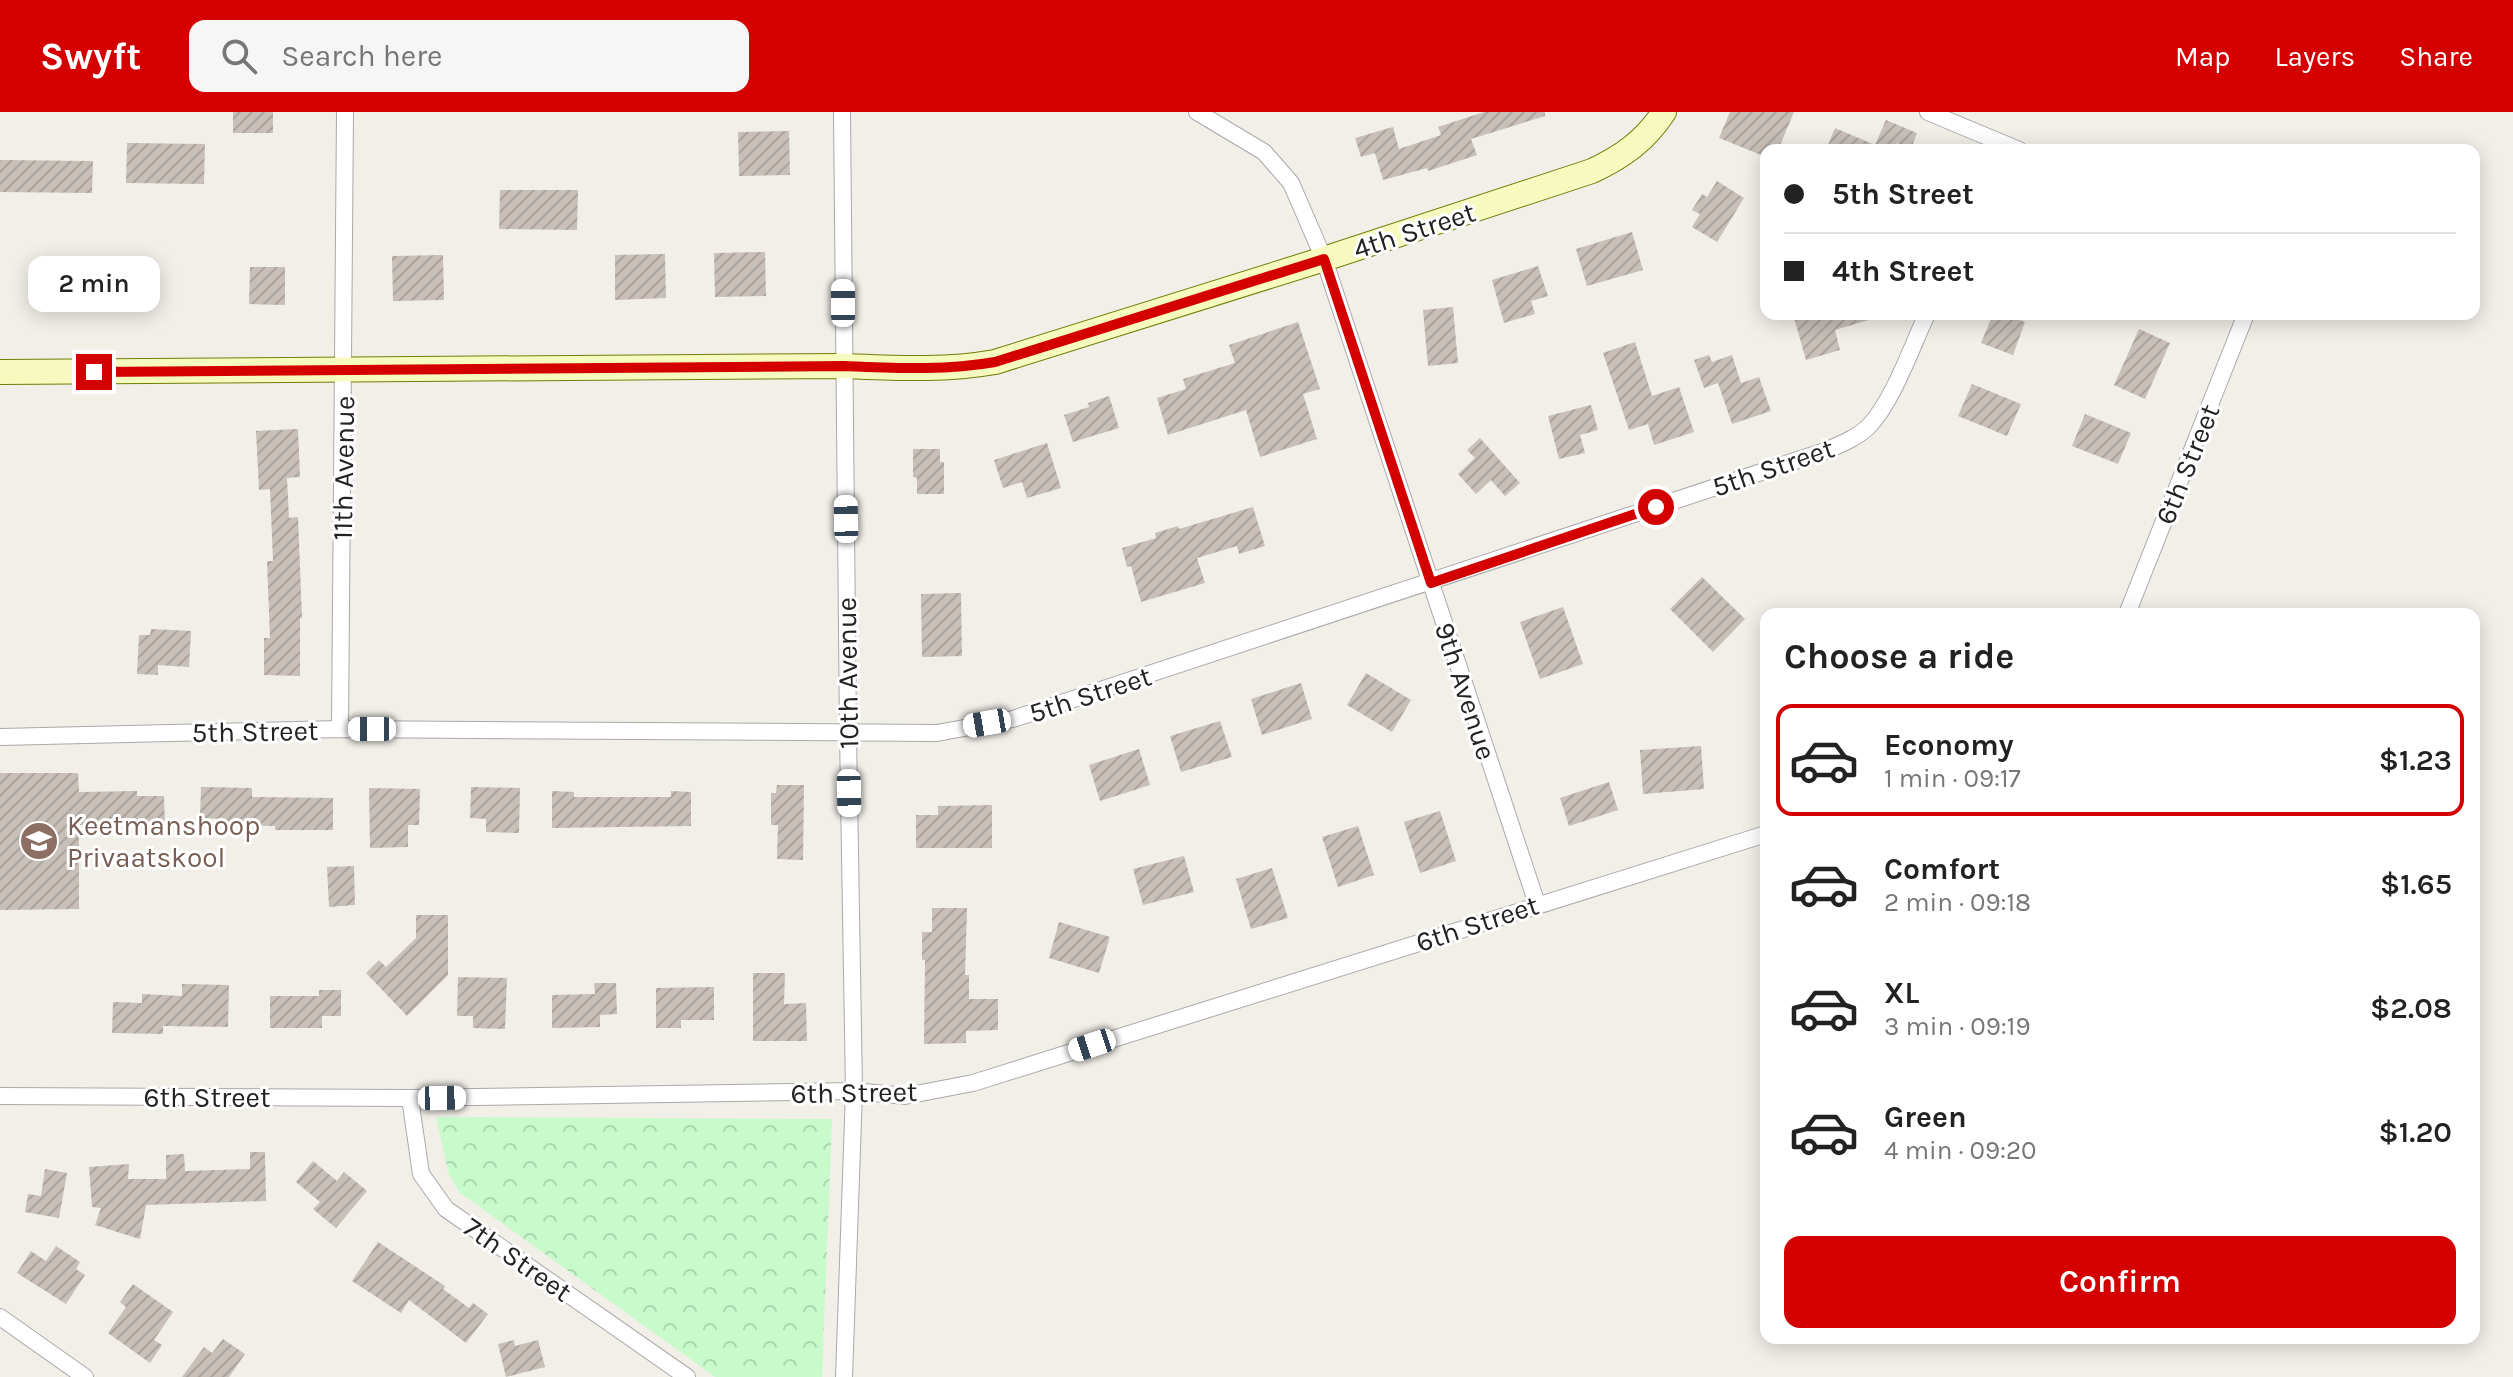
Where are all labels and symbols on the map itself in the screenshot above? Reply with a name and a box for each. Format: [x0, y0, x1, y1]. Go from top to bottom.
street label: 4th Street [1349, 195, 1479, 266]
callout: 2 min [28, 256, 160, 312]
car [831, 279, 855, 327]
route end [76, 354, 112, 390]
street label: 11th Avenue [326, 395, 361, 541]
street label: 6th Street [2148, 399, 2227, 529]
street label: 5th Street [1708, 431, 1838, 504]
route start [1638, 489, 1674, 525]
car [834, 495, 858, 543]
street label: 10th Avenue [830, 597, 865, 749]
street label: 9th Avenue [1428, 618, 1503, 764]
street label: 5th Street [1025, 659, 1156, 730]
car [961, 707, 1013, 739]
street label: 5th Street [191, 714, 319, 749]
car [348, 717, 396, 741]
car [837, 769, 861, 817]
place label: Keetmanshoop Privaatskool [67, 809, 260, 874]
school or university icon: Keetmanshoop Privaatskool [18, 820, 60, 862]
street label: 6th Street [1412, 888, 1543, 959]
car [1065, 1026, 1119, 1064]
street label: 6th Street [790, 1075, 918, 1110]
street label: 6th Street [144, 1081, 270, 1114]
car [418, 1086, 466, 1110]
street label: 7th Street [457, 1210, 578, 1309]

